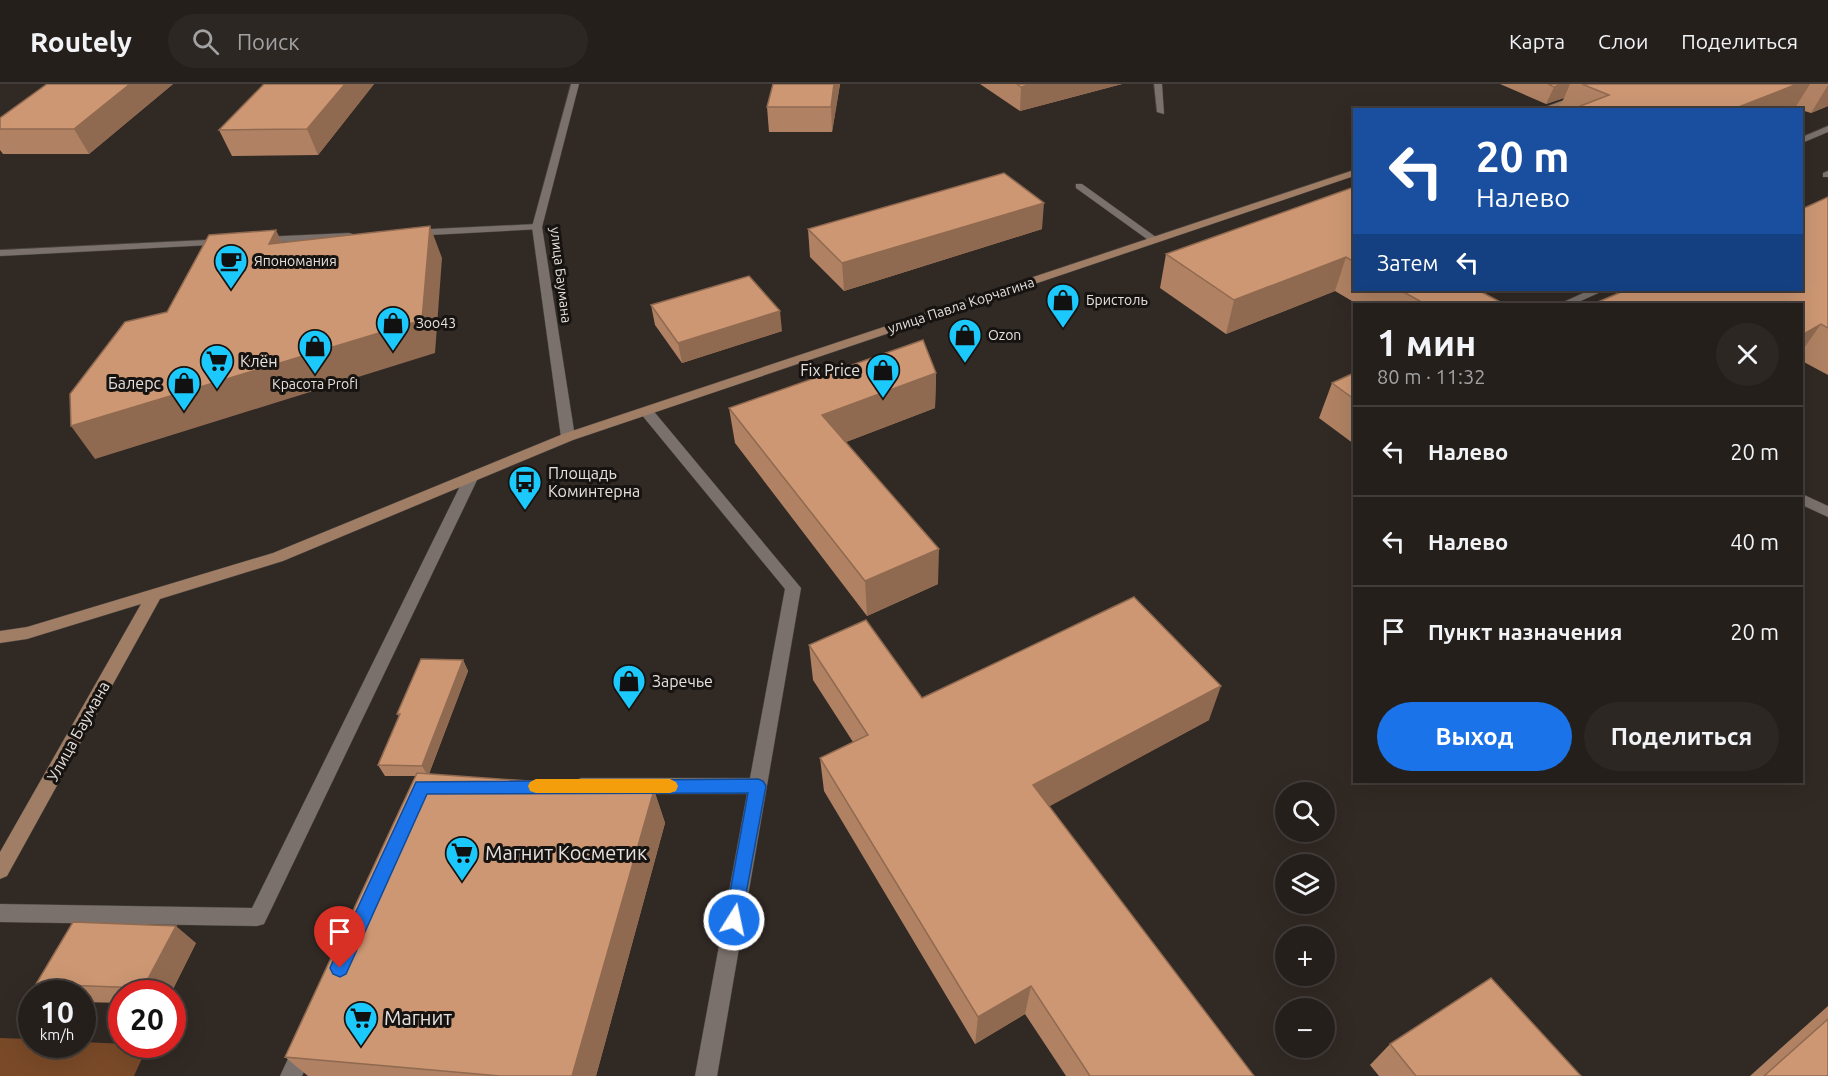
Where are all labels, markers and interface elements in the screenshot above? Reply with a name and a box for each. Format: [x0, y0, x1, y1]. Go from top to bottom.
search box [168, 14, 588, 68]
icon: search [189, 25, 222, 58]
text: Routely [30, 26, 132, 57]
text: Поиск [237, 29, 300, 54]
text: Карта [1509, 29, 1565, 53]
text: Слои [1598, 29, 1648, 53]
text: Поделиться [1681, 29, 1798, 53]
icon: left [1377, 132, 1455, 210]
text: 20 m [1476, 133, 1570, 180]
text: Налево [1476, 182, 1570, 212]
street label: улица Баумана [547, 226, 575, 324]
cafe icon: Япономания [213, 243, 249, 290]
icon: left [1451, 246, 1484, 279]
text: Затем [1377, 250, 1439, 275]
place label: Япономания [254, 253, 337, 269]
street label: улица Павла Корчагина [886, 274, 1036, 336]
shop icon: Бристоль [1045, 282, 1081, 329]
place label: Бристоль [1086, 292, 1148, 308]
shop icon: Зоо43 [375, 305, 411, 352]
place label: Зоо43 [416, 315, 456, 331]
shop icon: Ozon [947, 317, 983, 364]
text: 1 мин [1377, 322, 1476, 363]
button: close [1716, 323, 1779, 386]
place label: Ozon [988, 327, 1021, 343]
shop icon: Красота Profi [297, 328, 333, 375]
supermarket icon: Клён [199, 343, 235, 390]
place label: Клён [240, 352, 278, 370]
shop icon: Fix Price [865, 352, 901, 399]
place label: Fix Price [800, 361, 860, 379]
shop icon: Балерс [166, 365, 202, 412]
text: 80 m · 11:32 [1377, 365, 1486, 388]
place label: Балерс [108, 374, 162, 392]
place label: Красота Profi [272, 376, 358, 392]
icon: left [1377, 435, 1410, 468]
text: Налево [1428, 439, 1508, 464]
text: 20 m [1730, 439, 1779, 464]
bus stop icon: Площадь Коминтерна [507, 464, 543, 511]
place label: Площадь Коминтерна [548, 464, 640, 500]
icon: left [1377, 525, 1410, 558]
text: Налево [1428, 529, 1508, 554]
text: 40 m [1730, 529, 1779, 554]
icon: arrive [1377, 615, 1410, 648]
text: Пункт назначения [1428, 619, 1622, 644]
text: 20 m [1730, 619, 1779, 644]
shop icon: Заречье [611, 663, 647, 710]
place label: Заречье [652, 672, 713, 690]
street label: Улица Баумана [43, 678, 113, 784]
button: Выход [1377, 702, 1572, 771]
button: Поделиться [1584, 702, 1779, 771]
map controls [1275, 782, 1335, 1058]
button: search [1275, 782, 1335, 842]
supermarket icon: Магнит Косметик [444, 835, 480, 882]
place label: Магнит Косметик [485, 841, 647, 864]
button: layers [1275, 854, 1335, 914]
position arrow [702, 888, 766, 952]
pin [314, 906, 365, 968]
icon: arrive [323, 915, 356, 948]
button: + [1275, 926, 1335, 986]
speed limit sign: 20 [108, 980, 186, 1058]
text: 10 [40, 995, 74, 1029]
button: − [1275, 998, 1335, 1058]
supermarket icon: Магнит [343, 1000, 379, 1047]
place label: Магнит [384, 1006, 452, 1029]
text: km/h [40, 1026, 74, 1043]

